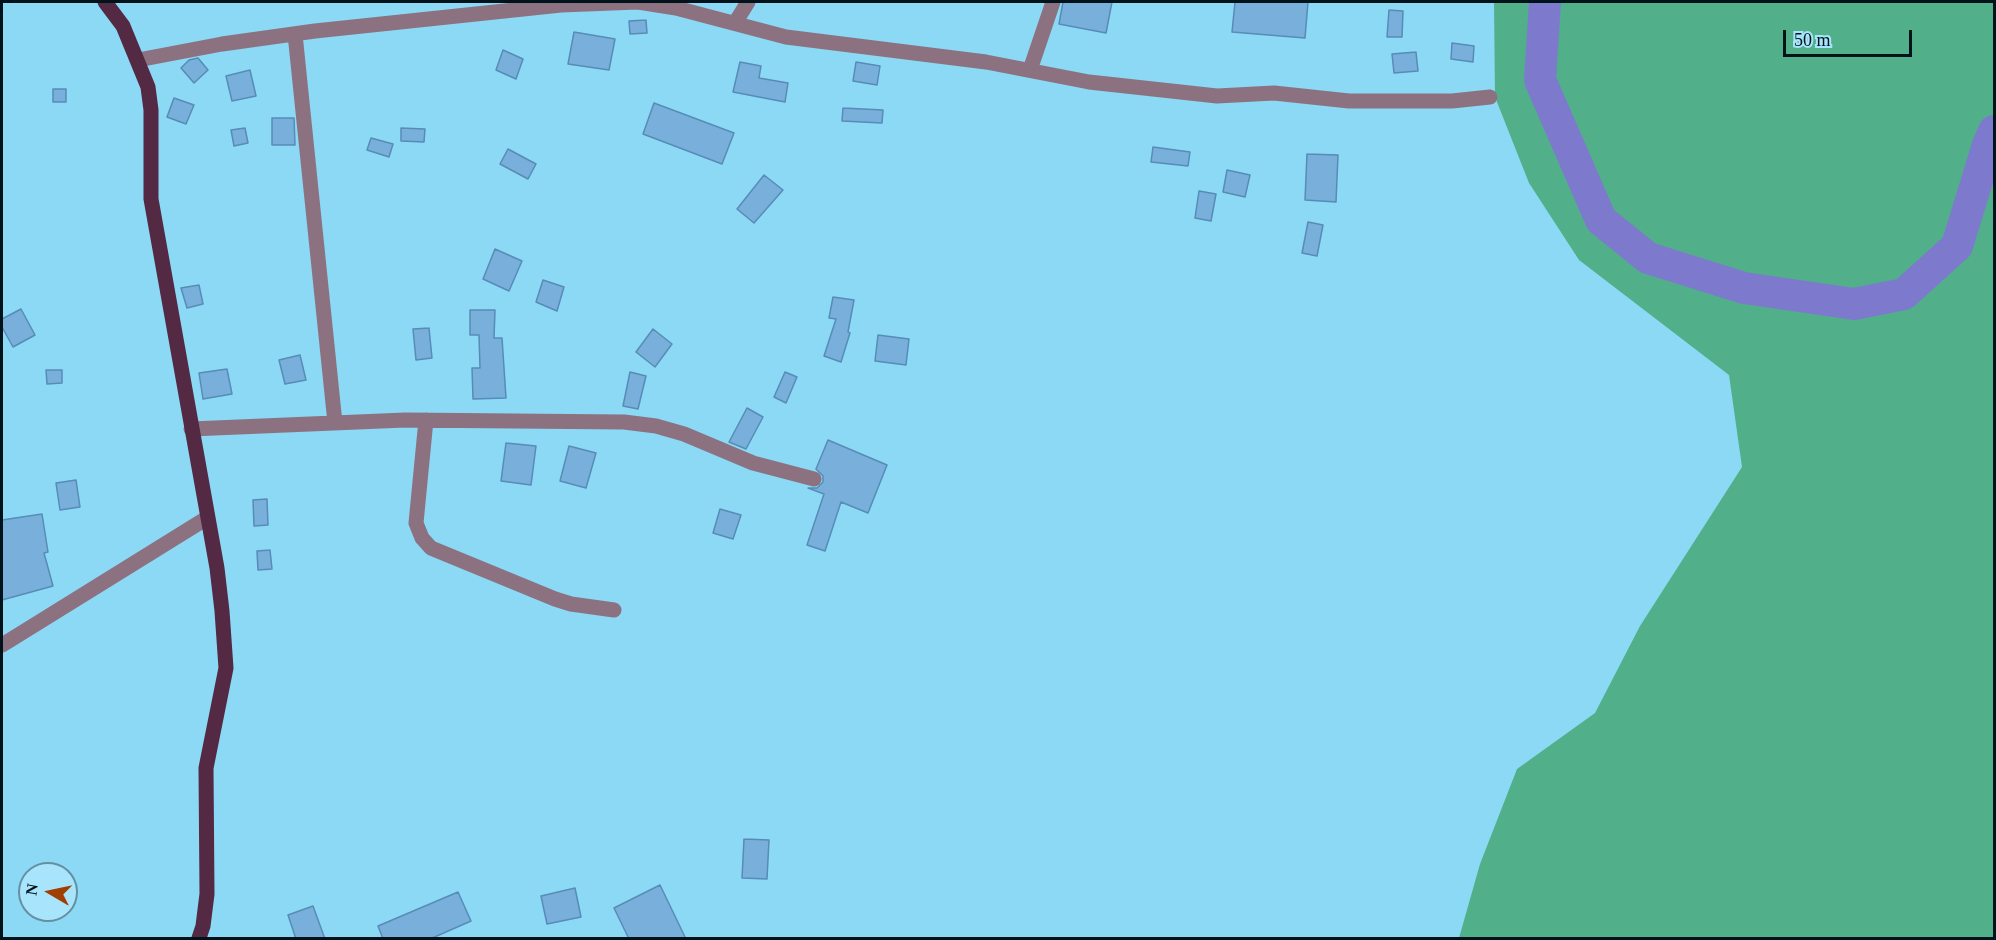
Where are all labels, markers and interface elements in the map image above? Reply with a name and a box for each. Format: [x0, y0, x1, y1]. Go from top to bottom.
scale bar [1786, 18, 1915, 56]
text: 50 m [1794, 30, 1831, 50]
north arrow [18, 862, 78, 922]
text: N [22, 882, 41, 896]

